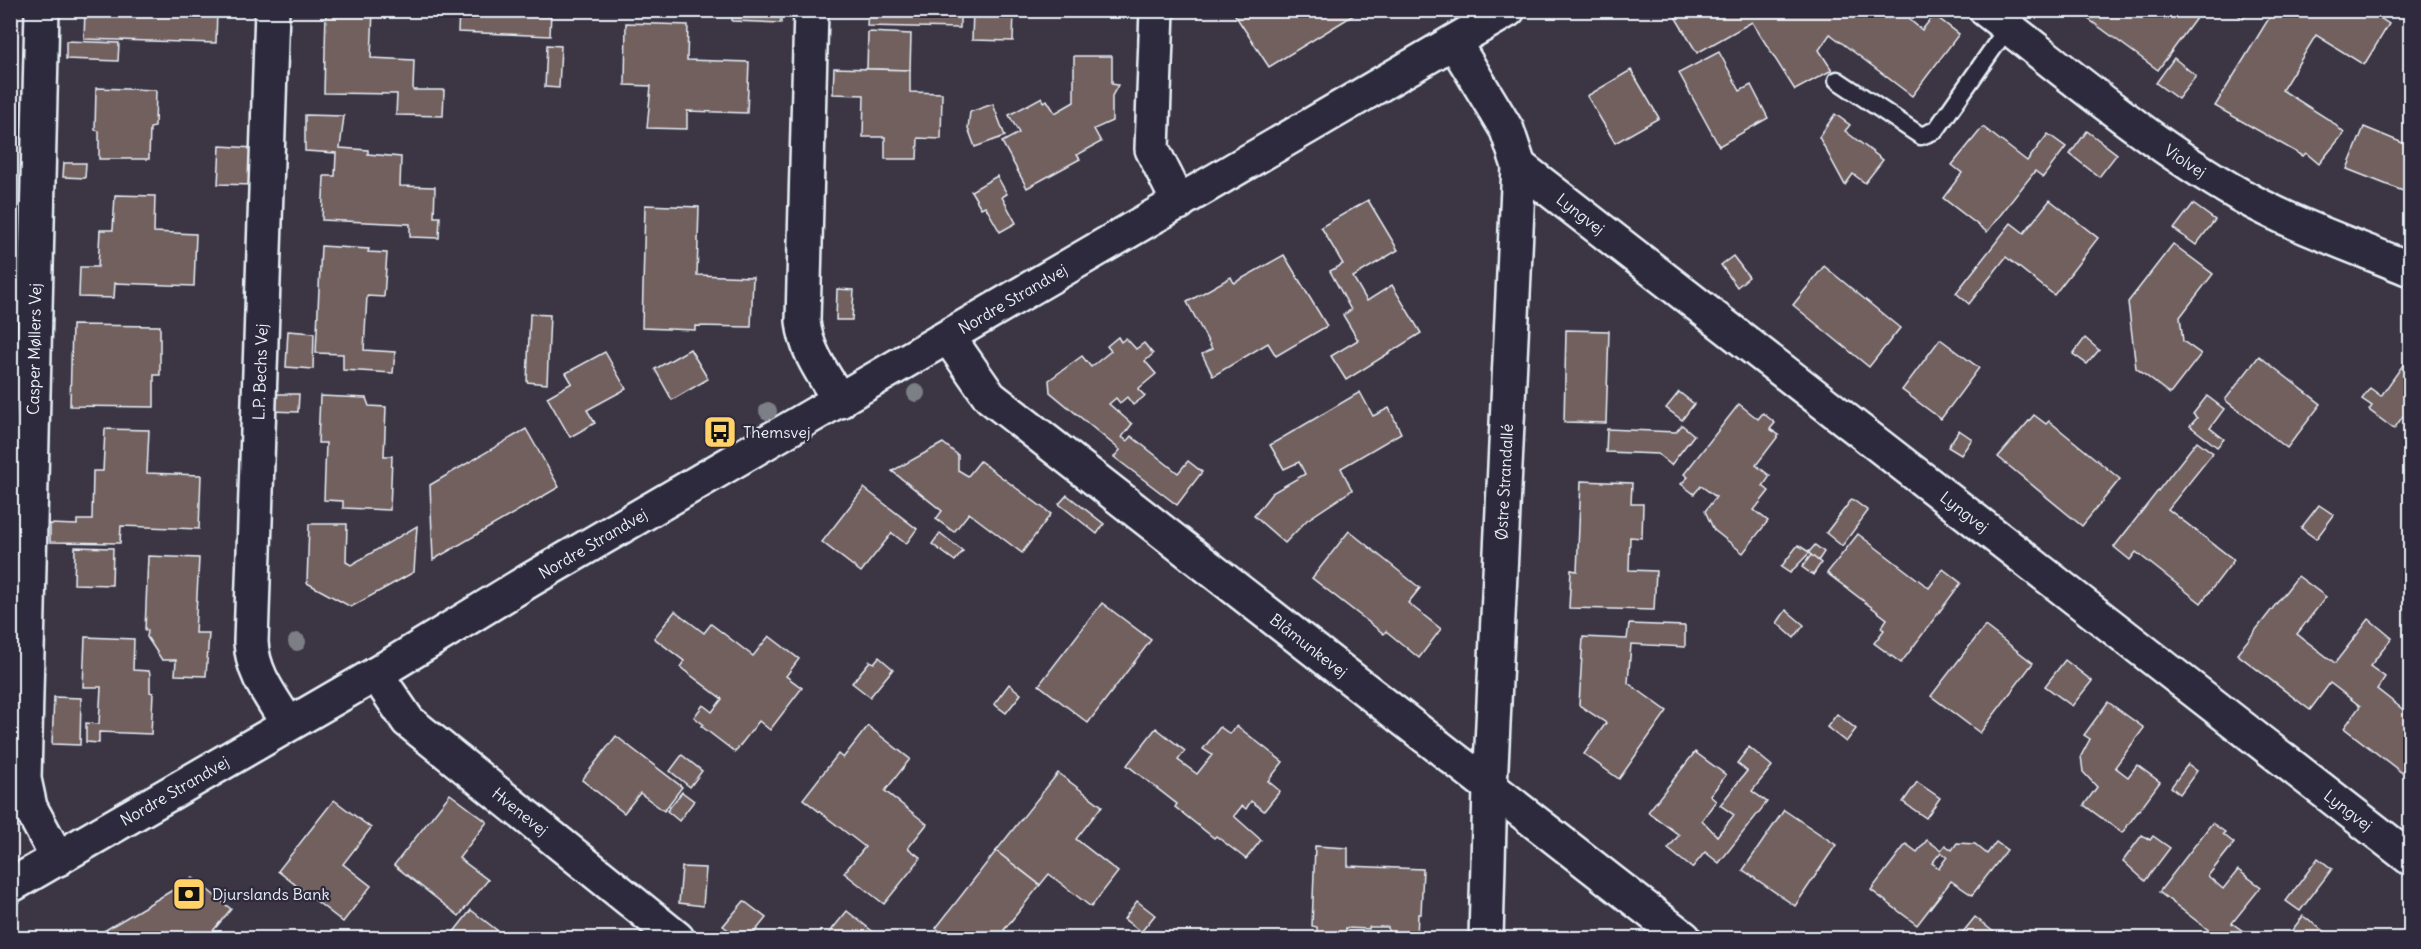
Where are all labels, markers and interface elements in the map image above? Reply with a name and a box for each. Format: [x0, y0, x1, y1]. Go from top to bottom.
street label: Violvej [2160, 140, 2210, 182]
street label: Lyngvej [1552, 189, 1609, 239]
street label: Nordre Strandvej [955, 259, 1071, 338]
street label: Casper Møllers Vej [23, 283, 45, 415]
street label: L.P. Bechs Vej [248, 323, 272, 421]
bus stop icon: Themsvej [702, 414, 738, 450]
place label: Themsvej [743, 422, 811, 442]
street label: Østre Strandallé [1491, 423, 1517, 541]
street label: Lyngvej [1936, 487, 1993, 537]
street label: Nordre Strandvej [535, 504, 651, 583]
street label: Blåmunkevej [1266, 609, 1351, 682]
street label: Nordre Strandvej [116, 751, 232, 830]
street label: Hvenevej [488, 783, 552, 840]
street label: Lyngvej [2320, 785, 2376, 835]
bank icon: Djurslands Bank [171, 876, 207, 912]
place label: Djurslands Bank [212, 884, 330, 904]

